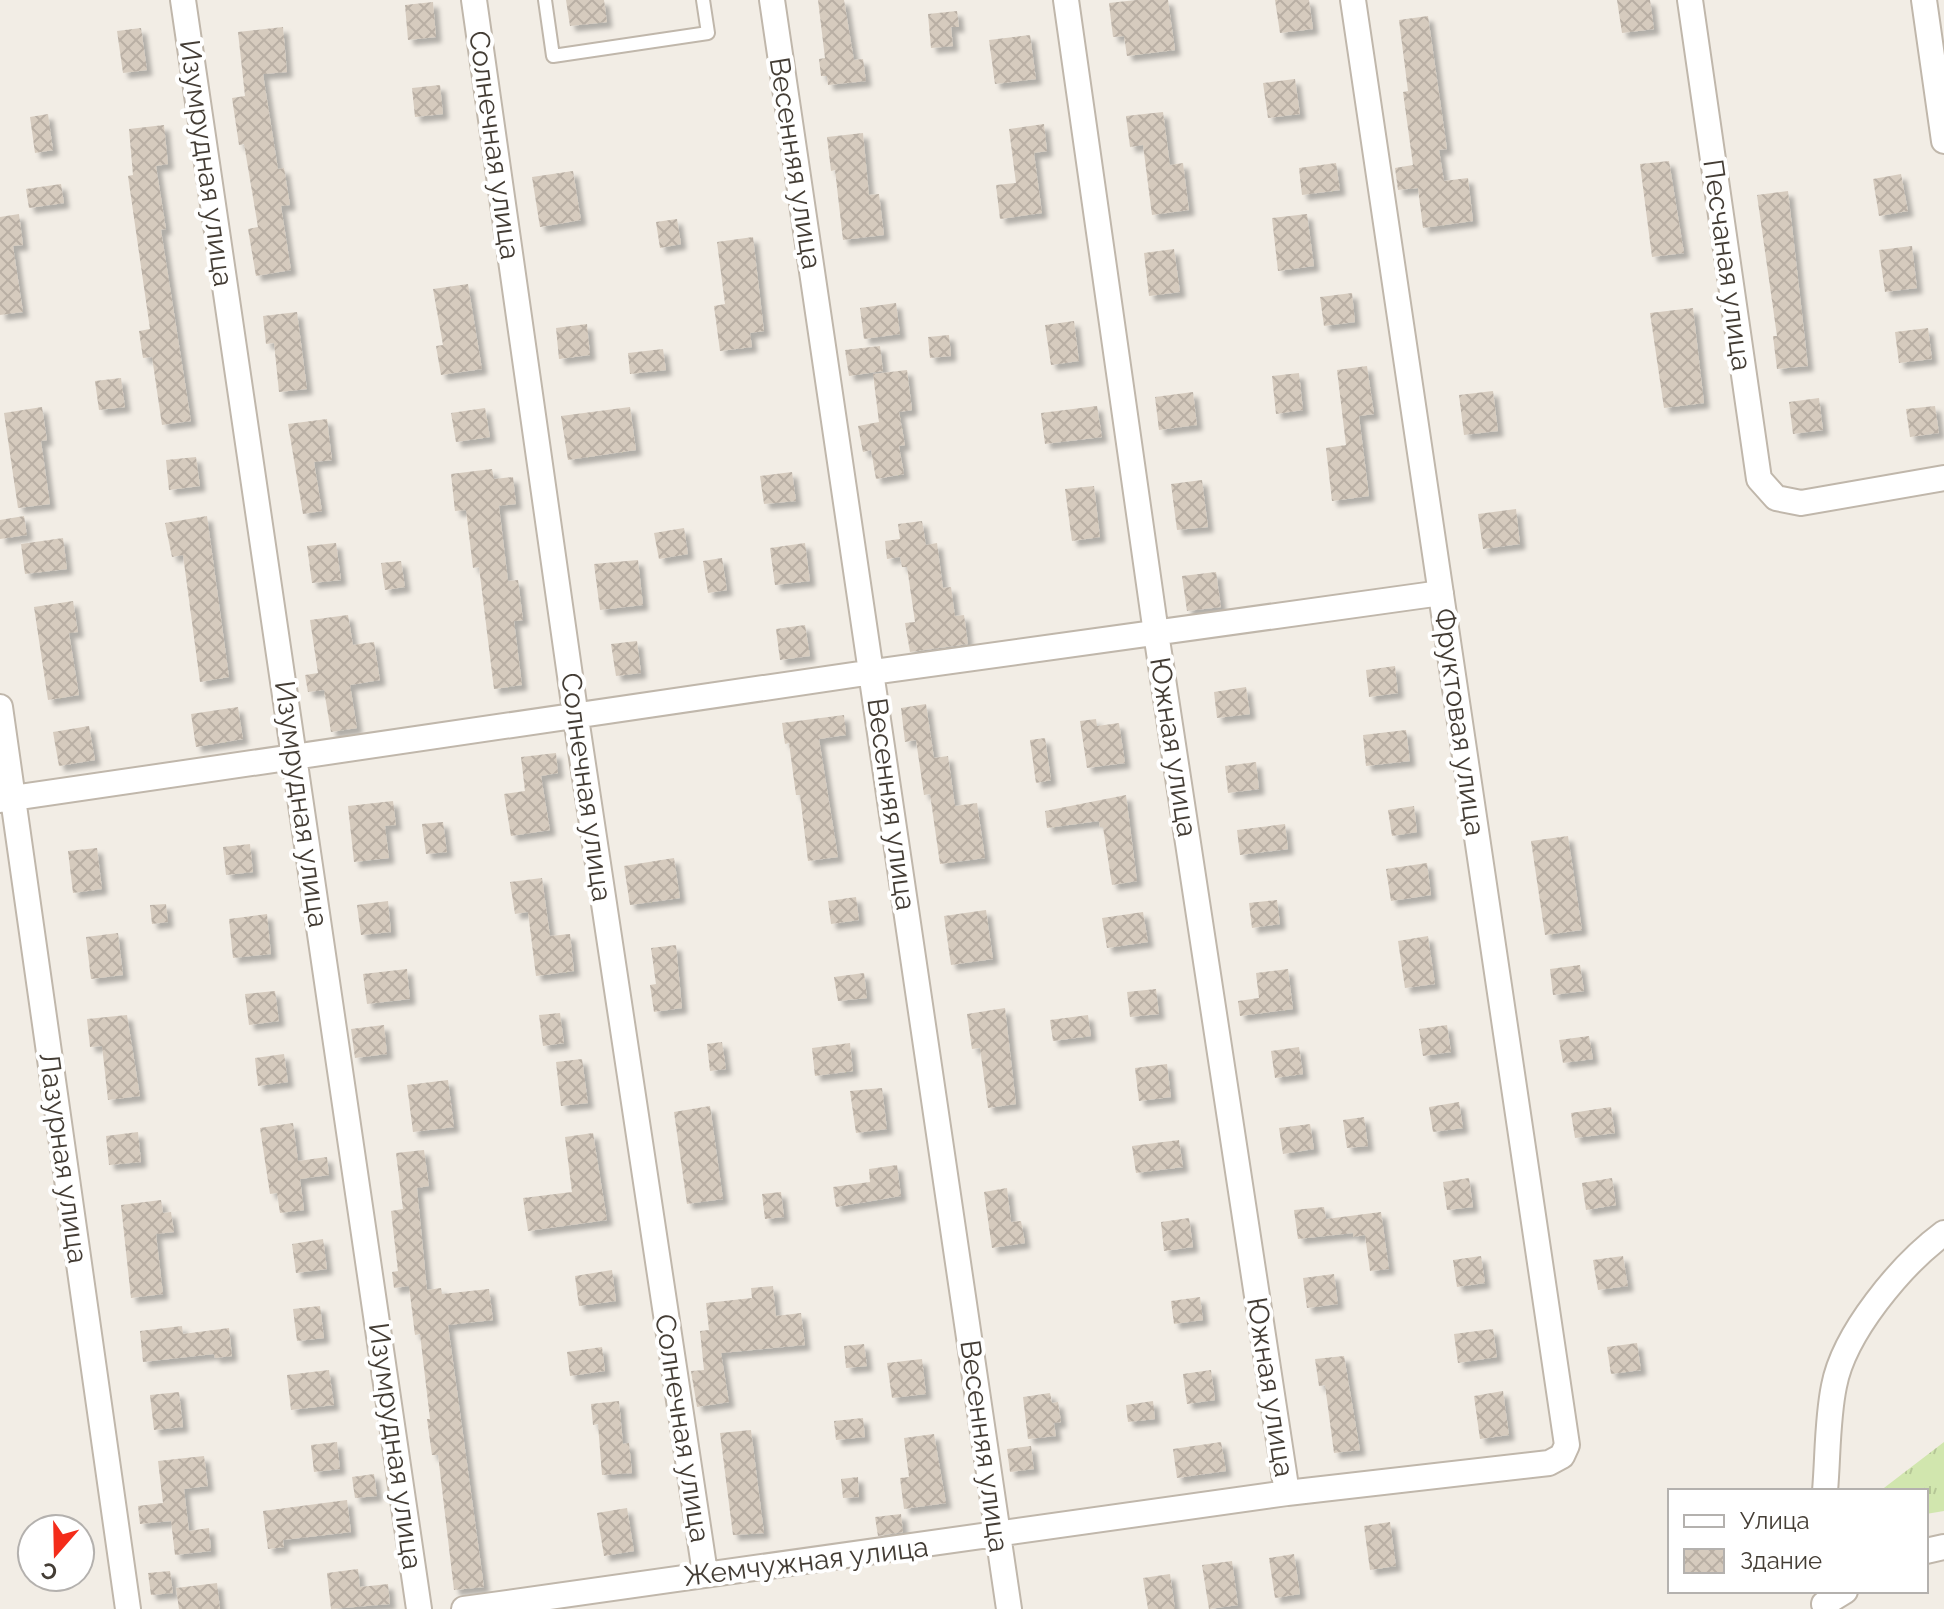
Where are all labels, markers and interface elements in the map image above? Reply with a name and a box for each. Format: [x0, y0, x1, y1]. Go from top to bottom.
street label: Солнечная улица [462, 29, 527, 262]
street label: Изумрудная улица [173, 38, 240, 289]
street label: Весенняя улица [762, 55, 829, 271]
street label: Песчаная улица [1696, 157, 1759, 373]
street label: Фруктовая улица [1427, 606, 1492, 838]
street label: Южная улица [1143, 655, 1204, 839]
street label: Солнечная улица [554, 671, 619, 904]
street label: Изумрудная улица [268, 679, 335, 930]
street label: Весенняя улица [860, 696, 923, 912]
street label: Лазурная улица [32, 1050, 95, 1266]
street label: Южная улица [1240, 1295, 1301, 1479]
street label: Солнечная улица [648, 1312, 717, 1545]
street label: Изумрудная улица [362, 1321, 429, 1572]
street label: Весенняя улица [953, 1338, 1016, 1554]
legend [1668, 1489, 1928, 1593]
text: Улица [1740, 1506, 1810, 1535]
north arrow [16, 1513, 96, 1593]
street label: Жемчужная улица [682, 1530, 930, 1593]
text: Здание [1740, 1546, 1822, 1575]
text: С [38, 1557, 61, 1587]

